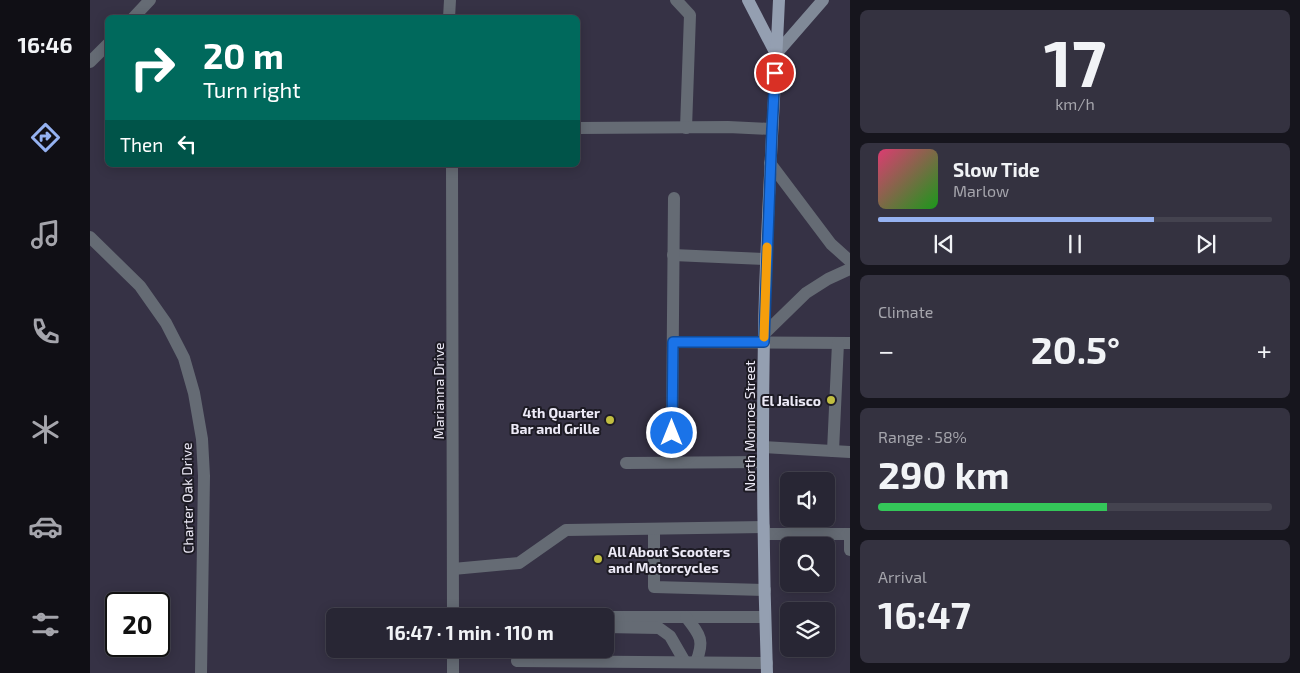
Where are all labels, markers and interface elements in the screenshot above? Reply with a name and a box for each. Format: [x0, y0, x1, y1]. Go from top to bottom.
text: 17 [1044, 22, 1106, 100]
text: 16:46 [17, 31, 73, 57]
text: 20 m [203, 34, 284, 76]
icon: right [120, 35, 185, 100]
pin [754, 52, 796, 94]
icon: arrive [761, 59, 789, 87]
text: Turn right [203, 76, 301, 102]
text: km/h [1055, 94, 1095, 113]
icon: directions [28, 120, 63, 155]
icon: left [173, 130, 201, 158]
text: Then [120, 133, 163, 156]
text: Slow Tide [953, 158, 1040, 181]
text: Marlow [953, 181, 1009, 200]
icon: music [28, 217, 63, 252]
icon: previous [930, 230, 958, 258]
icon: pause [1061, 230, 1089, 258]
icon: next [1192, 230, 1220, 258]
text: Climate [878, 302, 933, 321]
icon: phone [28, 314, 63, 349]
text: 20.5° [1031, 326, 1120, 372]
text: − [878, 333, 894, 367]
text: + [1257, 333, 1272, 367]
street label: Marianna Drive [430, 342, 447, 440]
street label: North Monroe Street [741, 360, 758, 492]
place label: El Jalisco [762, 392, 821, 409]
marker: El Jalisco [825, 394, 837, 406]
place label: 4th Quarter Bar and Grille [511, 404, 600, 437]
position arrow [645, 406, 697, 458]
icon: climate [28, 412, 63, 447]
marker: 4th Quarter Bar and Grille [604, 414, 616, 426]
text: Range · 58% [878, 427, 967, 446]
street label: Charter Oak Drive [178, 442, 196, 554]
text: 290 km [878, 451, 1009, 497]
map controls [780, 472, 835, 657]
button: sound [780, 472, 835, 527]
icon: car [28, 509, 63, 544]
button: search [780, 537, 835, 592]
place label: All About Scooters and Motorcycles [608, 543, 730, 576]
marker: All About Scooters and Motorcycles [592, 553, 604, 565]
text: Arrival [878, 567, 927, 586]
text: 16:47 [878, 591, 971, 637]
speed limit sign: 20 [105, 592, 170, 657]
button: layers [780, 602, 835, 657]
icon: filters [28, 607, 63, 642]
text: 16:47 · 1 min · 110 m [386, 621, 554, 644]

